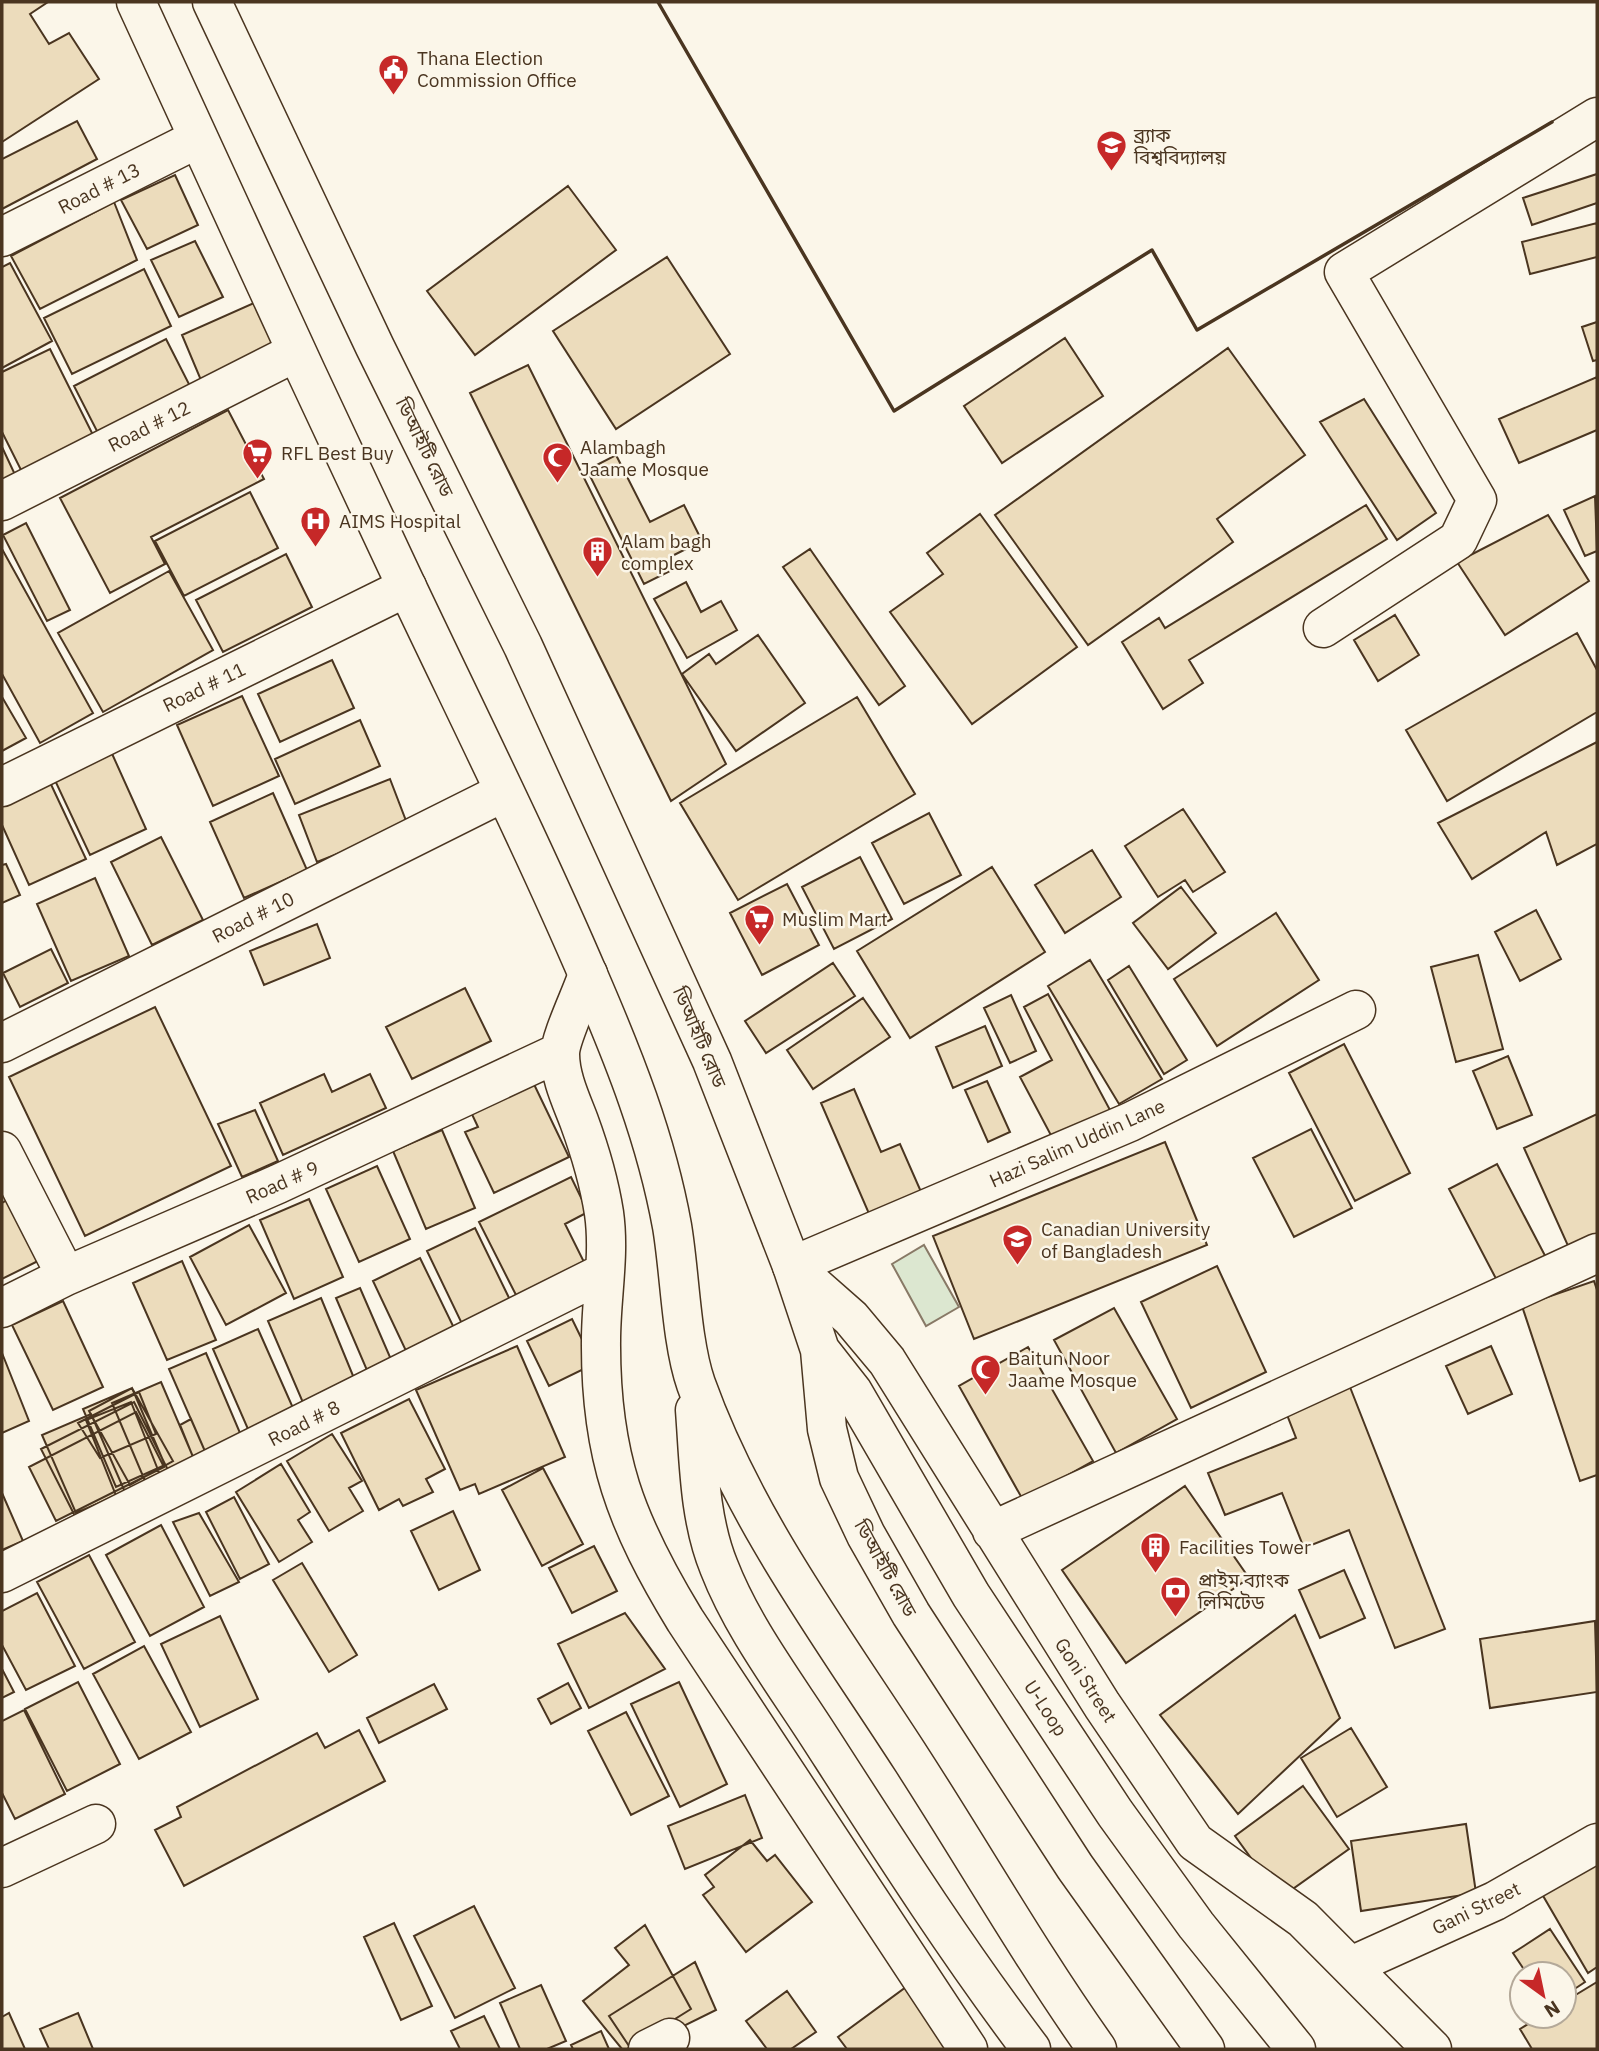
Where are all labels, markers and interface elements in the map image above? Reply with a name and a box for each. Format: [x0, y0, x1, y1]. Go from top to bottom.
place label: Thana Election Commission Office [417, 46, 577, 92]
public building icon: Thana Election Commission Office [377, 52, 411, 96]
place label: ব্র্যাক বিশ্ববিদ্যালয় [1133, 123, 1227, 169]
school or university icon: ব্র্যাক বিশ্ববিদ্যালয় [1094, 129, 1128, 173]
street label: Road # 13 [54, 157, 144, 219]
street label: ডিআইটি রোড [390, 393, 460, 501]
street label: Road # 12 [104, 395, 194, 457]
place label: Alambagh Jaame Mosque [580, 435, 709, 481]
supermarket icon: RFL Best Buy [241, 436, 275, 480]
place label: RFL Best Buy [281, 441, 394, 465]
mosque icon: Alambagh Jaame Mosque [540, 441, 574, 485]
hospital icon: AIMS Hospital [299, 504, 333, 548]
place label: AIMS Hospital [339, 509, 461, 533]
place label: Alam bagh complex [621, 529, 712, 575]
building icon: Alam bagh complex [581, 535, 615, 579]
street label: Road # 11 [159, 657, 249, 717]
street label: Road # 10 [208, 886, 298, 948]
supermarket icon: Muslim Mart [742, 902, 776, 946]
place label: Muslim Mart [782, 907, 888, 931]
street label: ডিআইটি রোড [668, 982, 732, 1092]
street label: Hazi Salim Uddin Lane [986, 1093, 1168, 1193]
street label: Road # 9 [242, 1155, 322, 1209]
place label: Canadian University of Bangladesh [1041, 1217, 1211, 1263]
school or university icon: Canadian University of Bangladesh [1001, 1223, 1035, 1267]
place label: Baitun Noor Jaame Mosque [1008, 1346, 1137, 1392]
mosque icon: Baitun Noor Jaame Mosque [968, 1352, 1002, 1396]
street label: Road # 8 [264, 1395, 344, 1451]
street label: ডিআইটি রোড [849, 1514, 923, 1621]
building icon: Facilities Tower [1139, 1530, 1173, 1574]
place label: Facilities Tower [1179, 1535, 1311, 1559]
place label: প্রাইম ব্যাংক লিমিটেড [1197, 1568, 1290, 1614]
bank icon: প্রাইম ব্যাংক লিমিটেড [1158, 1574, 1192, 1618]
street label: Goni Street [1050, 1633, 1122, 1727]
street label: U-Loop [1019, 1675, 1073, 1741]
street label: Gani Street [1428, 1876, 1524, 1940]
north arrow [1508, 1960, 1578, 2030]
text: N [1540, 1995, 1565, 2023]

